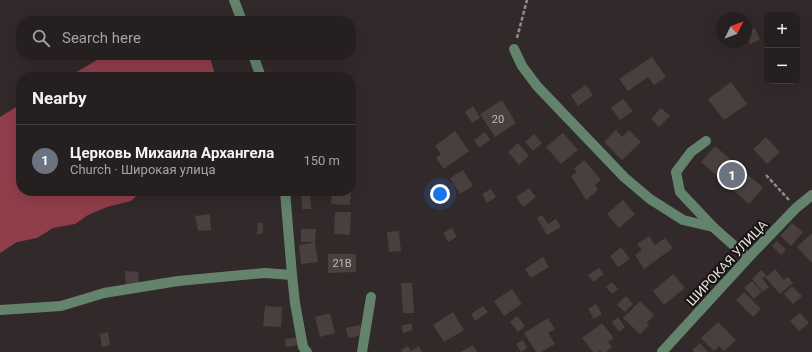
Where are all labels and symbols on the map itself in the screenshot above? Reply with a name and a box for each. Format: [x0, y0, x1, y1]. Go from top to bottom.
north arrow [716, 12, 752, 48]
house number: 20 [492, 113, 504, 126]
pin: 1 [719, 160, 745, 190]
your location [430, 184, 450, 204]
street label: ШИРОКАЯ УЛИЦА [684, 217, 771, 309]
house number: 21В [332, 257, 352, 270]

